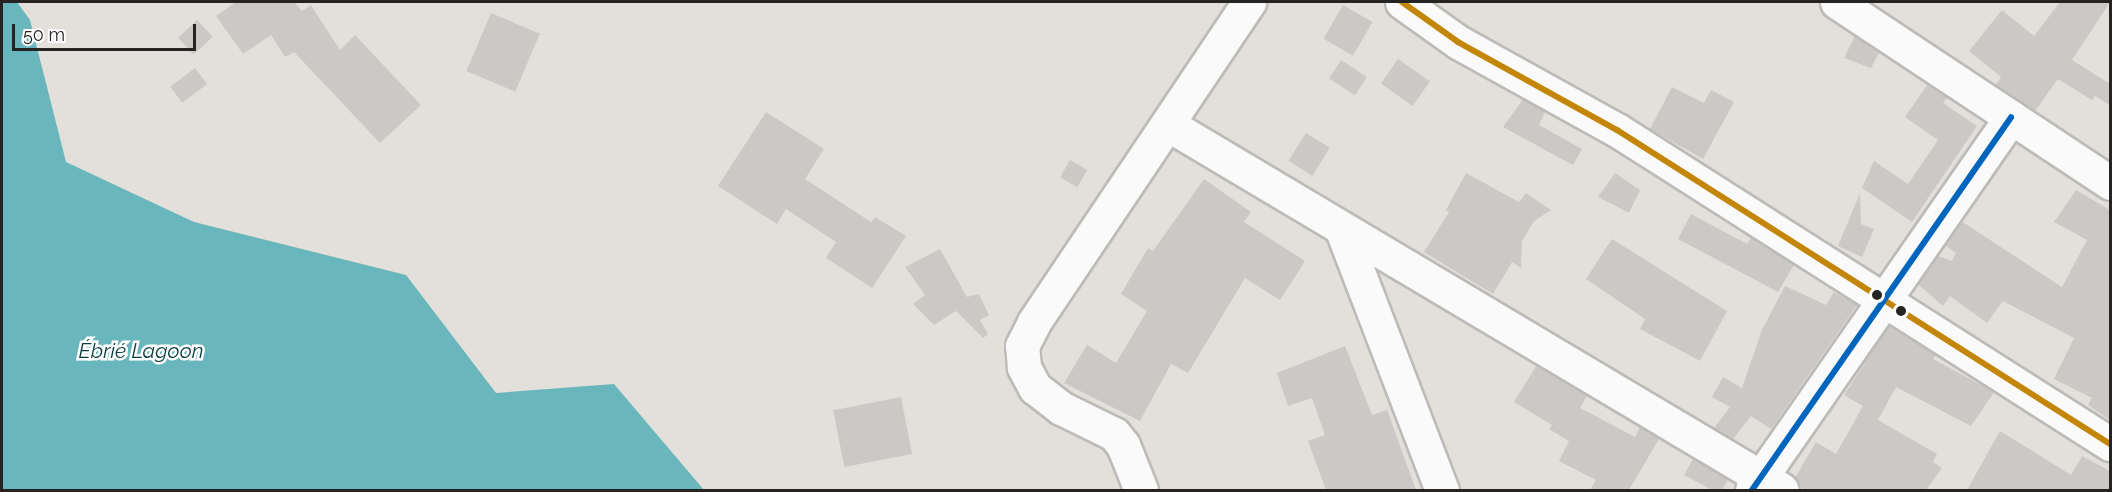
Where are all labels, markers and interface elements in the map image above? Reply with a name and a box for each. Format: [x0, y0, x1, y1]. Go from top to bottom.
scale bar [15, 12, 200, 50]
text: 50 m [23, 24, 65, 45]
unlabelled marker [1871, 289, 1883, 301]
unlabelled marker [1895, 305, 1907, 317]
water label: Ébrié Lagoon [79, 338, 203, 364]

